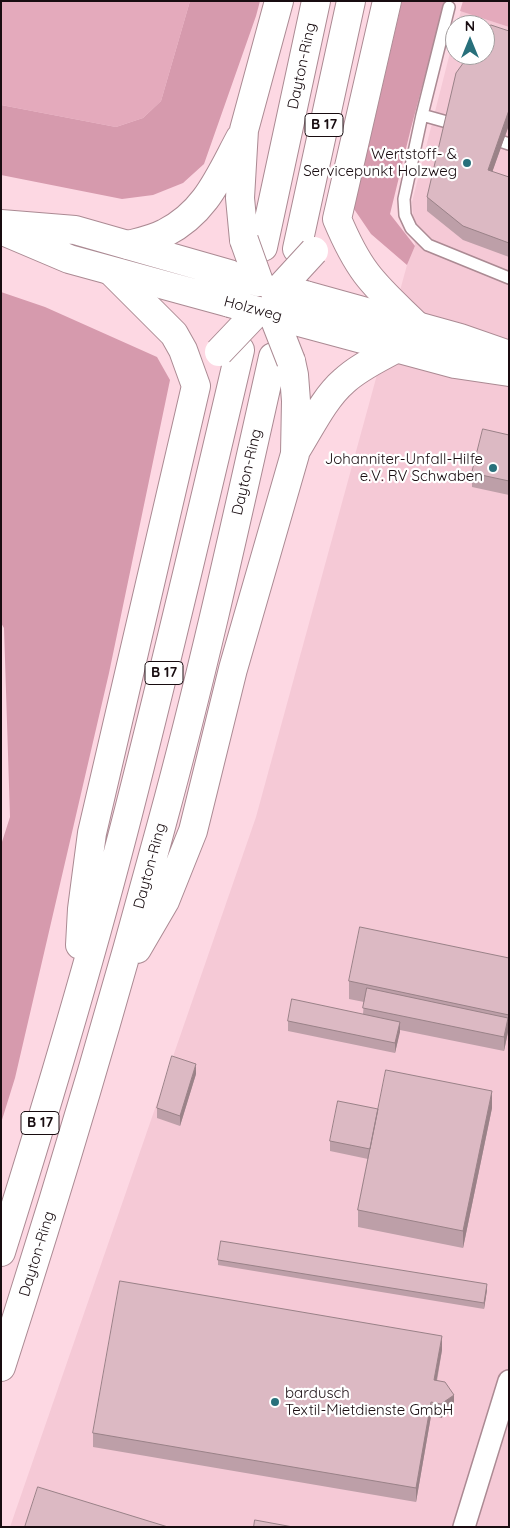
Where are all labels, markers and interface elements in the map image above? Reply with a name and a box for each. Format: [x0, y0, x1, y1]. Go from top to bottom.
north arrow [445, 15, 495, 65]
text: N [465, 17, 475, 35]
street label: Dayton-Ring [284, 21, 320, 111]
road number: B 17 [305, 114, 343, 136]
place label: Wertstoff- & Servicepunkt Holzweg [303, 145, 457, 180]
marker: Wertstoff- & Servicepunkt Holzweg [461, 157, 473, 169]
street label: Holzweg [222, 293, 284, 325]
street label: Dayton-Ring [228, 427, 266, 517]
place label: Johanniter-Unfall-Hilfe e.V. RV Schwaben [325, 450, 483, 485]
marker: Johanniter-Unfall-Hilfe e.V. RV Schwaben [487, 462, 499, 474]
road number: B 17 [145, 661, 183, 684]
street label: Dayton-Ring [130, 821, 170, 911]
road number: B 17 [21, 1112, 59, 1134]
street label: Dayton-Ring [15, 1209, 59, 1299]
place label: bardusch Textil-Mietdienste GmbH [285, 1384, 453, 1419]
marker: bardusch Textil-Mietdienste GmbH [269, 1396, 281, 1408]

